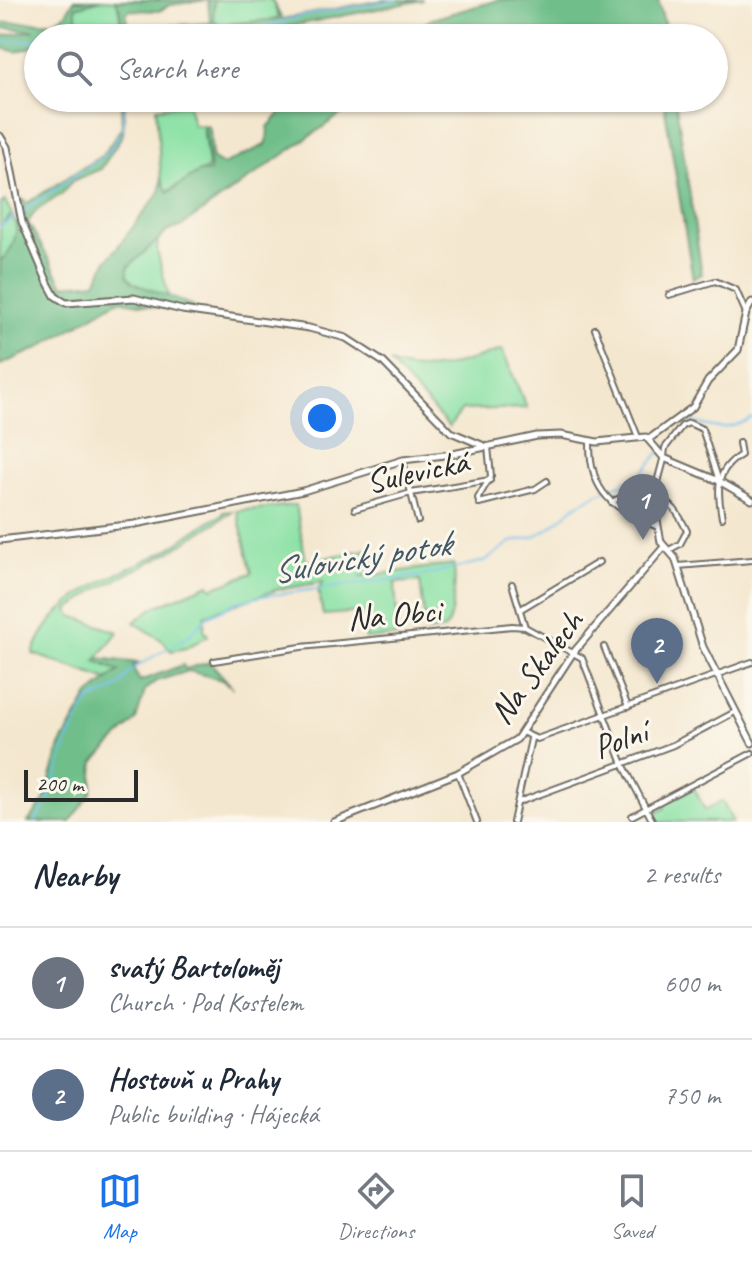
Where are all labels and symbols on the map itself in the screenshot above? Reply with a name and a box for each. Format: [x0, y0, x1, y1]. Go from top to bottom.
your location [302, 398, 342, 438]
street label: Sulevická [362, 439, 475, 503]
pin: 1 [617, 474, 669, 540]
water label: Sulovický potok [269, 519, 460, 594]
street label: Na Obci [346, 588, 446, 639]
street label: Na Skalech [479, 600, 594, 732]
pin: 2 [631, 618, 683, 684]
street label: Polní [587, 707, 659, 768]
scale bar [24, 766, 138, 802]

